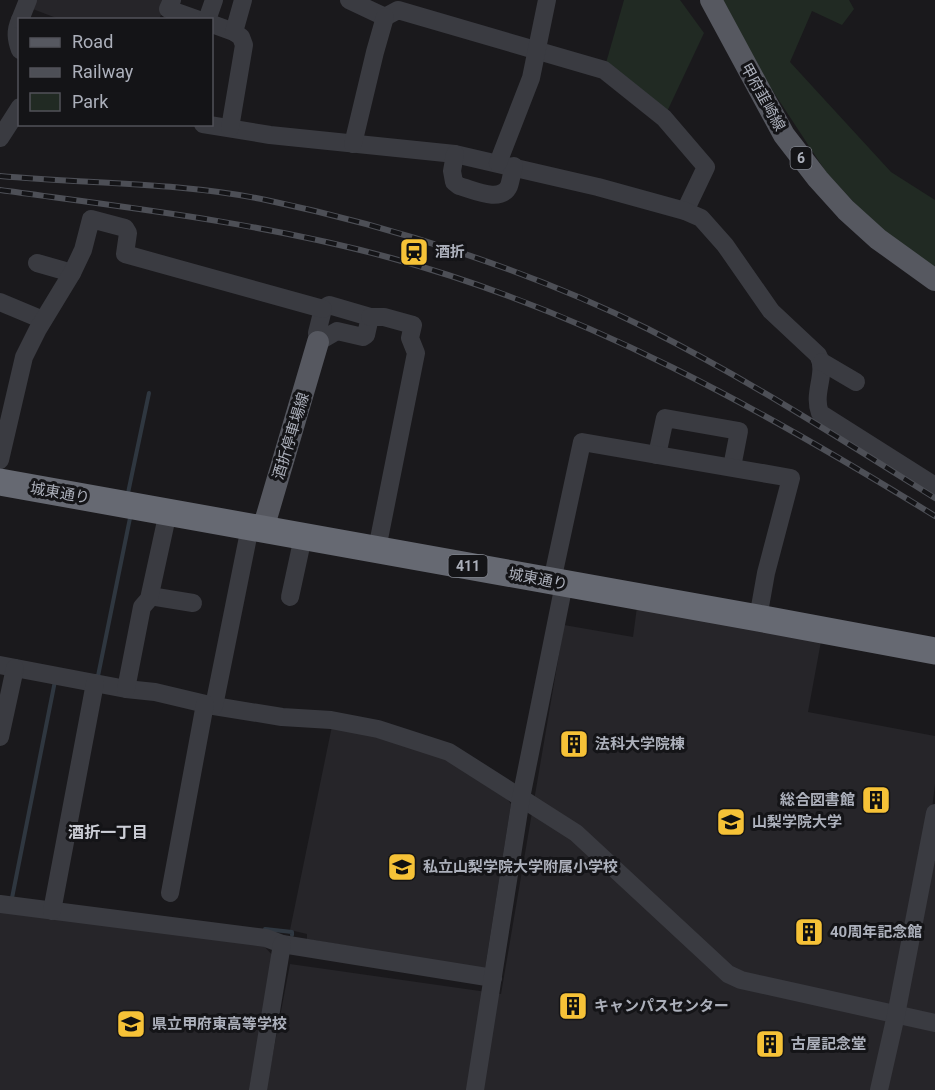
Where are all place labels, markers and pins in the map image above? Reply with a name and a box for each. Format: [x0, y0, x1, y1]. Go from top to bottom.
station icon: 酒折 [398, 236, 430, 268]
place label: 酒折 [435, 243, 465, 261]
building icon: 法科大学院棟 [558, 728, 590, 760]
place label: 法科大学院棟 [595, 735, 685, 753]
building icon: 総合図書館 [860, 784, 892, 816]
place label: 総合図書館 [780, 791, 855, 809]
school or university icon: 山梨学院大学 [715, 806, 747, 838]
place label: 山梨学院大学 [752, 813, 842, 831]
school or university icon: 私立山梨学院大学附属小学校 [386, 851, 418, 883]
place label: 私立山梨学院大学附属小学校 [423, 858, 618, 876]
building icon: 40周年記念館 [793, 916, 825, 948]
place label: 40周年記念館 [830, 923, 922, 941]
building icon: キャンパスセンター [557, 990, 589, 1022]
place label: キャンパスセンター [594, 997, 729, 1015]
school or university icon: 県立甲府東高等学校 [115, 1008, 147, 1040]
place label: 県立甲府東高等学校 [152, 1015, 287, 1033]
building icon: 古屋記念堂 [754, 1028, 786, 1060]
place label: 古屋記念堂 [791, 1035, 866, 1053]

